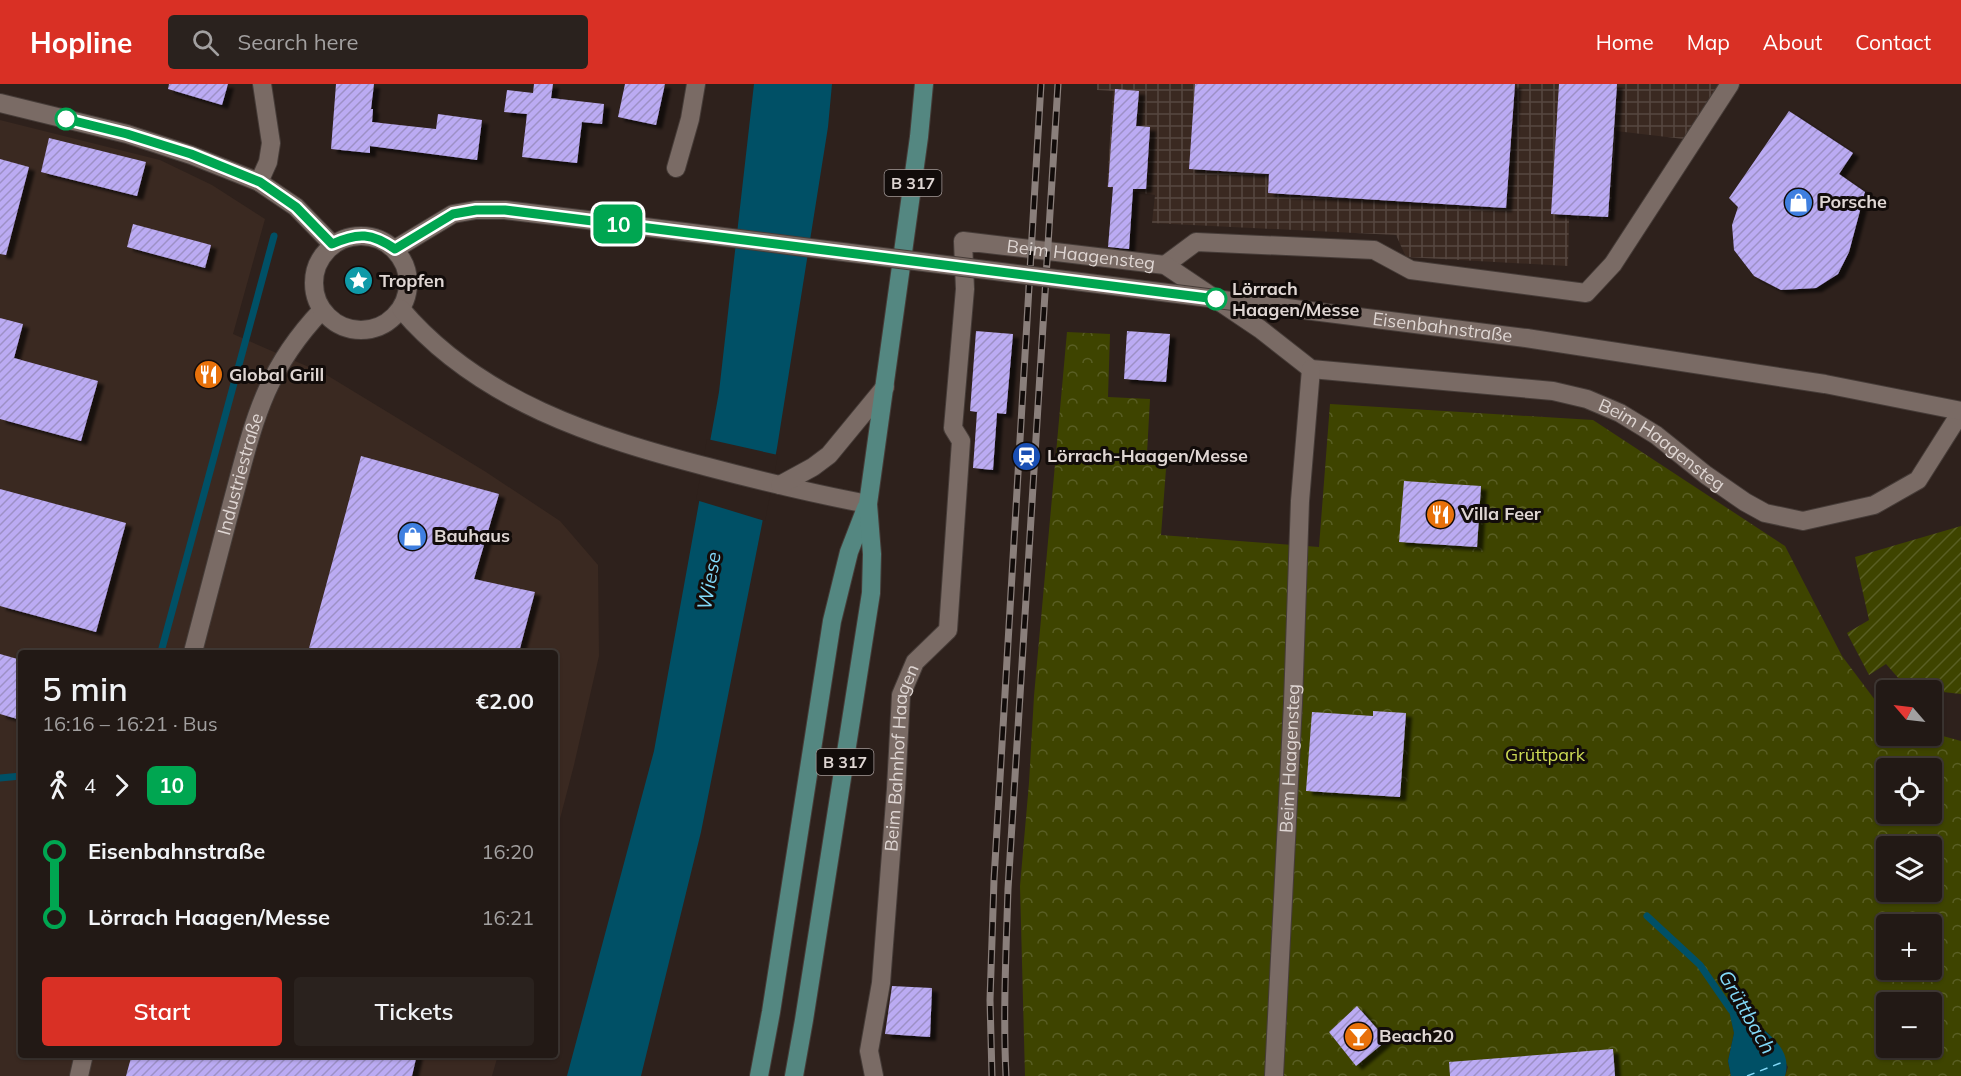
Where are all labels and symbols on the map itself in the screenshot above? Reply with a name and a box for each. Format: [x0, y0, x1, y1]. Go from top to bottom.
unlabelled marker [55, 108, 77, 130]
road number: B 317 [884, 170, 942, 196]
shop icon: Porsche [1782, 186, 1814, 218]
place label: Porsche [1819, 190, 1887, 213]
line badge: 10 [591, 204, 645, 244]
street label: Beim Haagensteg [1005, 234, 1156, 275]
place icon: Tropfen [342, 265, 374, 297]
place label: Tropfen [379, 269, 445, 292]
place label: Lörrach Haagen/Messe [1232, 277, 1359, 321]
marker: Lörrach Haagen/Messe [1205, 288, 1227, 310]
street label: Eisenbahnstraße [1371, 307, 1514, 347]
restaurant icon: Global Grill [192, 359, 224, 391]
place label: Global Grill [229, 363, 324, 386]
street label: Beim Haagensteg [1595, 393, 1730, 496]
street label: Industriestraße [212, 410, 268, 538]
station icon: Lörrach-Haagen/Messe [1010, 440, 1042, 472]
place label: Lörrach-Haagen/Messe [1047, 444, 1248, 467]
restaurant icon: Villa Feer [1424, 498, 1456, 530]
place label: Villa Feer [1460, 502, 1542, 525]
shop icon: Bauhaus [397, 520, 429, 552]
place label: Bauhaus [434, 524, 510, 547]
water label: Wiese [691, 550, 726, 612]
street label: Beim Bahnhof Haagen [879, 661, 924, 852]
north arrow [1876, 680, 1942, 746]
street label: Beim Haagensteg [1274, 683, 1305, 833]
park label: Grüttpark [1505, 743, 1586, 766]
road number: B 317 [816, 749, 874, 775]
water label: Grüttbach [1713, 965, 1781, 1058]
bar icon: Beach20 [1342, 1020, 1374, 1052]
place label: Beach20 [1379, 1024, 1454, 1047]

